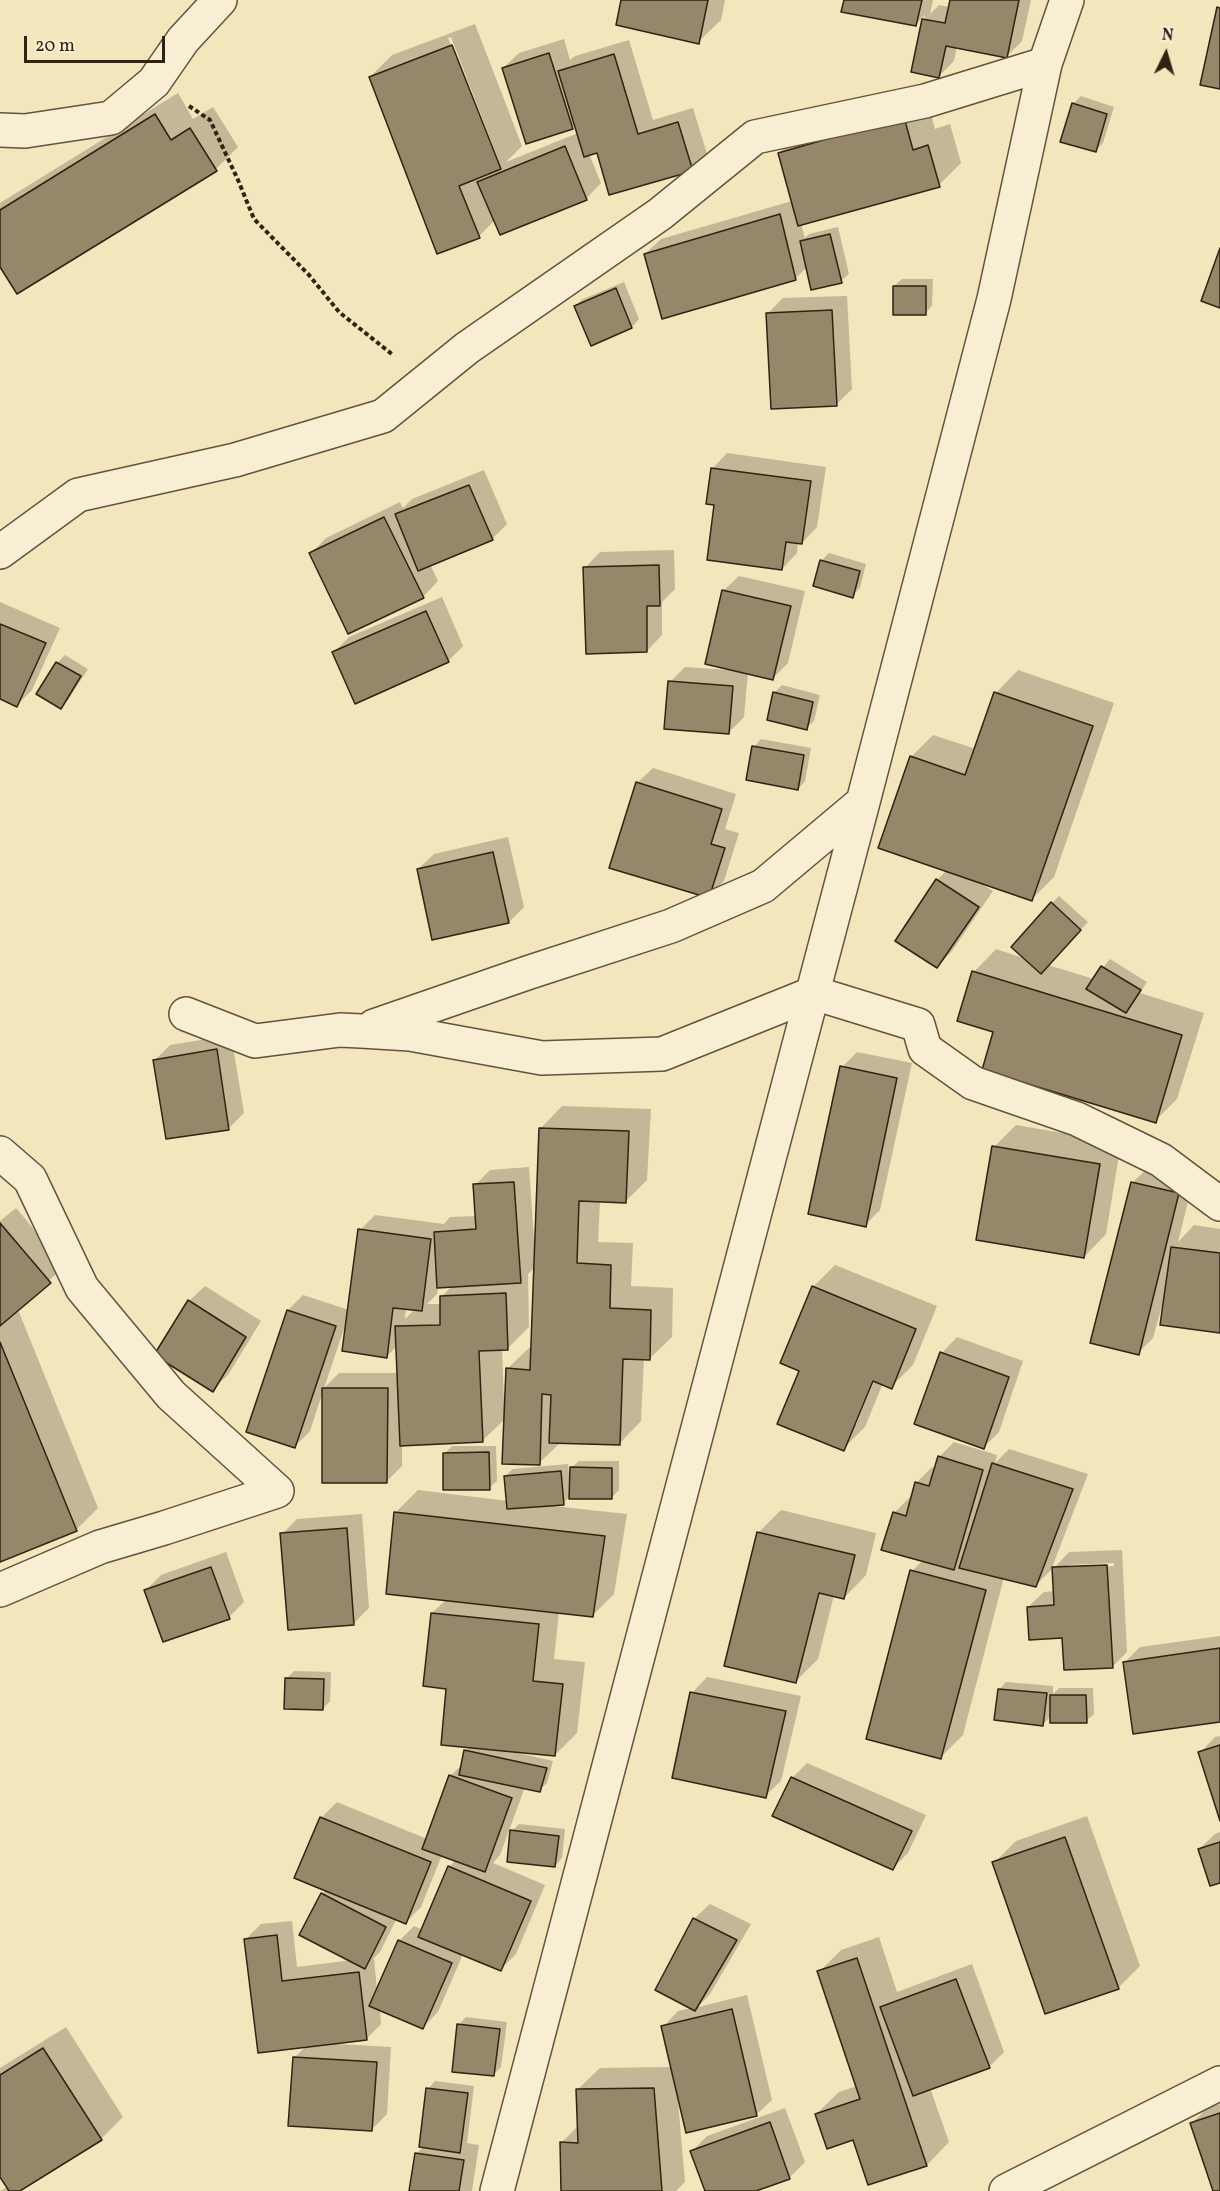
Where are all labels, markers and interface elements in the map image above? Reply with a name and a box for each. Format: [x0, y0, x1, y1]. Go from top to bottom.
scale bar [27, 24, 168, 62]
north arrow [1136, 24, 1196, 84]
text: N [1161, 25, 1174, 48]
text: 20 m [35, 34, 75, 59]

